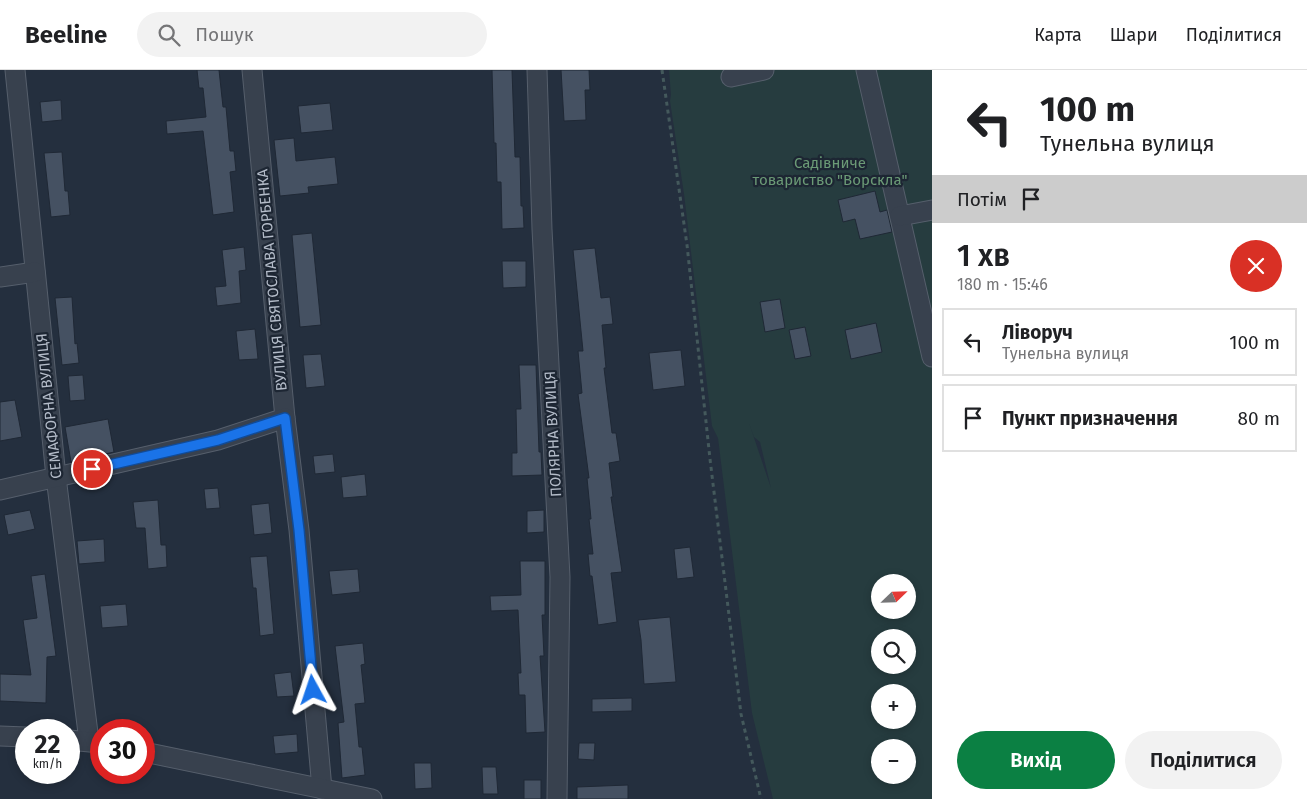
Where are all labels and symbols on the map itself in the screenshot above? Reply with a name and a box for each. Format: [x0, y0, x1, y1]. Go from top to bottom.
park label: Садівниче товариство "Ворскла" [753, 154, 907, 189]
street label: ВУЛИЦЯ СВЯТОСЛАВА ГОРБЕНКА [253, 168, 291, 392]
street label: СЕМАФОРНА ВУЛИЦЯ [32, 332, 66, 480]
street label: ПОЛЯРНА ВУЛИЦЯ [541, 370, 565, 498]
pin [71, 448, 113, 490]
north arrow [871, 574, 916, 619]
position arrow [286, 663, 338, 715]
speed limit sign: 30 [90, 719, 155, 784]

